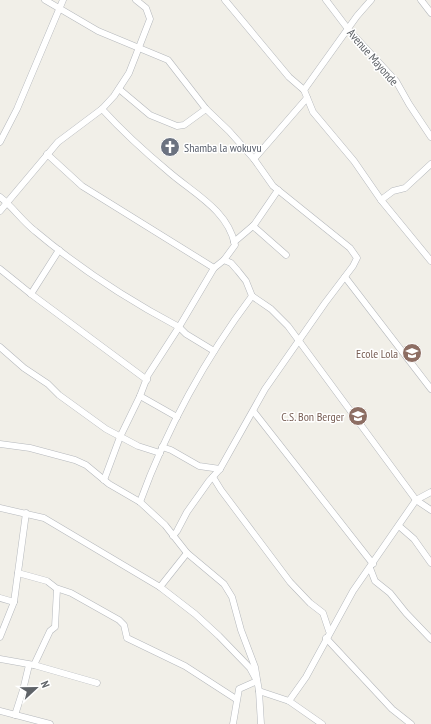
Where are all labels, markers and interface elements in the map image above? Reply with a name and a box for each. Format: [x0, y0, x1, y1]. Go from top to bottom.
street label: Avenue Mayonde [344, 25, 402, 89]
church icon: Shamba la wokuvu [159, 136, 181, 158]
place label: Shamba la wokuvu [184, 140, 262, 155]
school or university icon: Ecole Lola [401, 342, 423, 364]
place label: Ecole Lola [356, 346, 398, 361]
school or university icon: C.S. Bon Berger [347, 405, 369, 427]
place label: C.S. Bon Berger [281, 409, 345, 424]
north arrow [16, 668, 56, 708]
text: N [38, 679, 53, 690]

